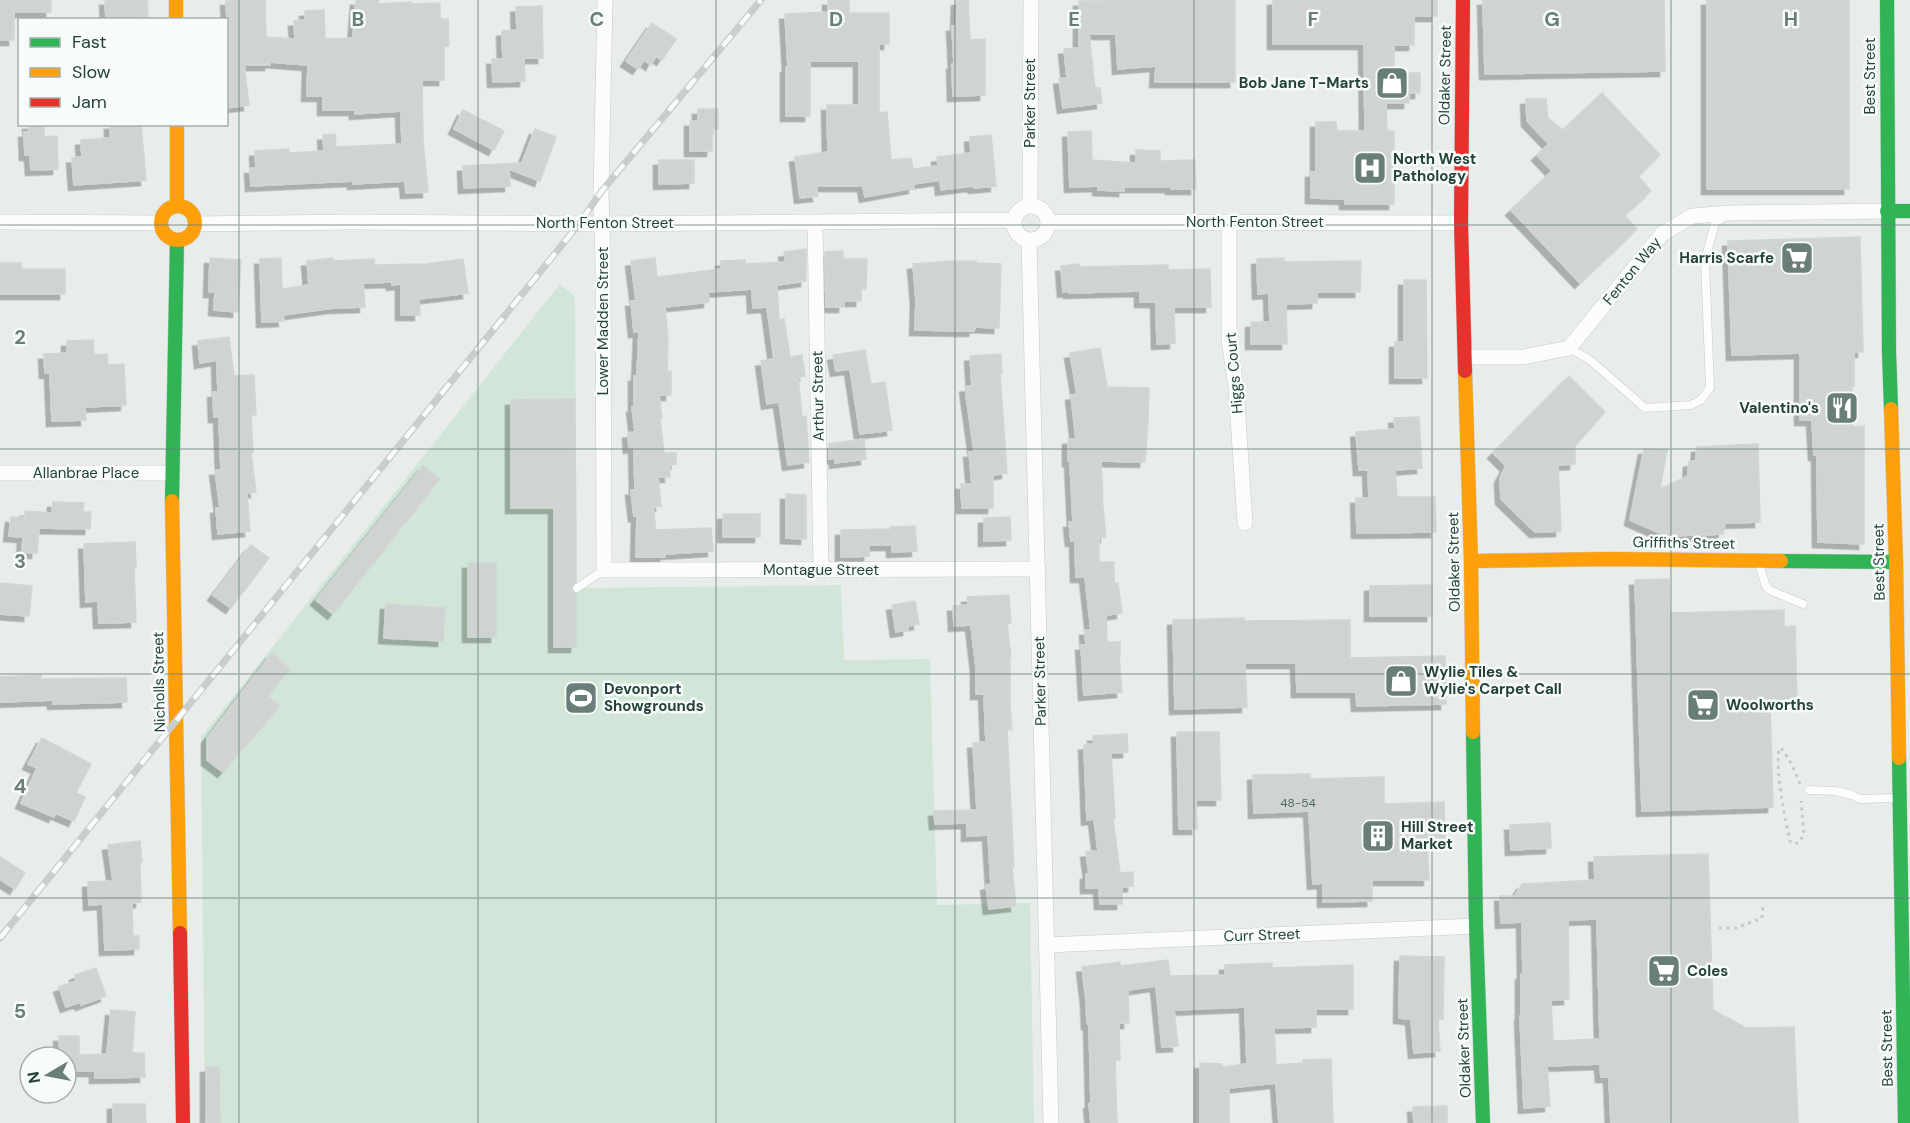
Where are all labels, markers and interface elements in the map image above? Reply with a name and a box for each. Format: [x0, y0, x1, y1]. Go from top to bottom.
text: B [352, 6, 364, 32]
text: C [590, 6, 604, 32]
text: D [829, 6, 843, 32]
text: E [1068, 6, 1080, 32]
text: F [1307, 6, 1319, 32]
text: G [1544, 6, 1560, 32]
text: H [1784, 6, 1798, 32]
legend [18, 18, 228, 126]
street label: Oldaker Street [1434, 25, 1456, 125]
text: Fast [72, 30, 107, 54]
street label: Best Street [1860, 37, 1880, 115]
street label: Parker Street [1020, 58, 1040, 148]
text: Slow [72, 60, 111, 84]
shop icon: Bob Jane T-Marts [1374, 65, 1410, 101]
place label: Bob Jane T-Marts [1239, 73, 1369, 93]
text: Jam [72, 90, 107, 114]
place label: North West Pathology [1393, 149, 1476, 186]
hospital icon: North West Pathology [1352, 150, 1388, 186]
street label: North Fenton Street [1186, 212, 1324, 232]
street label: North Fenton Street [536, 213, 674, 233]
street label: Fenton Way [1598, 232, 1666, 309]
supermarket icon: Harris Scarfe [1779, 240, 1815, 276]
street label: Lower Madden Street [593, 247, 613, 395]
place label: Harris Scarfe [1679, 248, 1774, 268]
text: 2 [14, 324, 26, 350]
street label: Higgs Court [1220, 331, 1248, 415]
street label: Arthur Street [807, 350, 829, 442]
restaurant icon: Valentino's [1824, 390, 1860, 426]
place label: Valentino's [1739, 398, 1819, 418]
street label: Allanbrae Place [33, 463, 139, 483]
street label: Oldaker Street [1443, 512, 1465, 612]
street label: Best Street [1868, 523, 1890, 601]
street label: Griffiths Street [1633, 532, 1736, 554]
text: 3 [14, 548, 26, 574]
street label: Montague Street [763, 560, 879, 580]
street label: Nicholls Street [148, 631, 170, 733]
street label: Parker Street [1029, 636, 1051, 726]
place label: Wylie Tiles & Wylie's Carpet Call [1424, 662, 1562, 699]
shop icon: Wylie Tiles & Wylie's Carpet Call [1383, 663, 1419, 699]
place label: Devonport Showgrounds [604, 679, 704, 716]
sports icon: Devonport Showgrounds [563, 680, 599, 716]
supermarket icon: Woolworths [1685, 687, 1721, 723]
place label: Woolworths [1726, 695, 1814, 715]
text: 4 [14, 773, 27, 799]
house number: 48-54 [1280, 795, 1316, 811]
place label: Hill Street Market [1401, 817, 1473, 854]
building icon: Hill Street Market [1360, 818, 1396, 854]
street label: Curr Street [1223, 924, 1301, 946]
supermarket icon: Coles [1646, 953, 1682, 989]
place label: Coles [1687, 961, 1728, 981]
text: 5 [14, 998, 26, 1024]
street label: Oldaker Street [1452, 998, 1476, 1098]
street label: Best Street [1876, 1009, 1898, 1087]
north arrow [18, 1045, 78, 1105]
text: N [22, 1070, 45, 1085]

